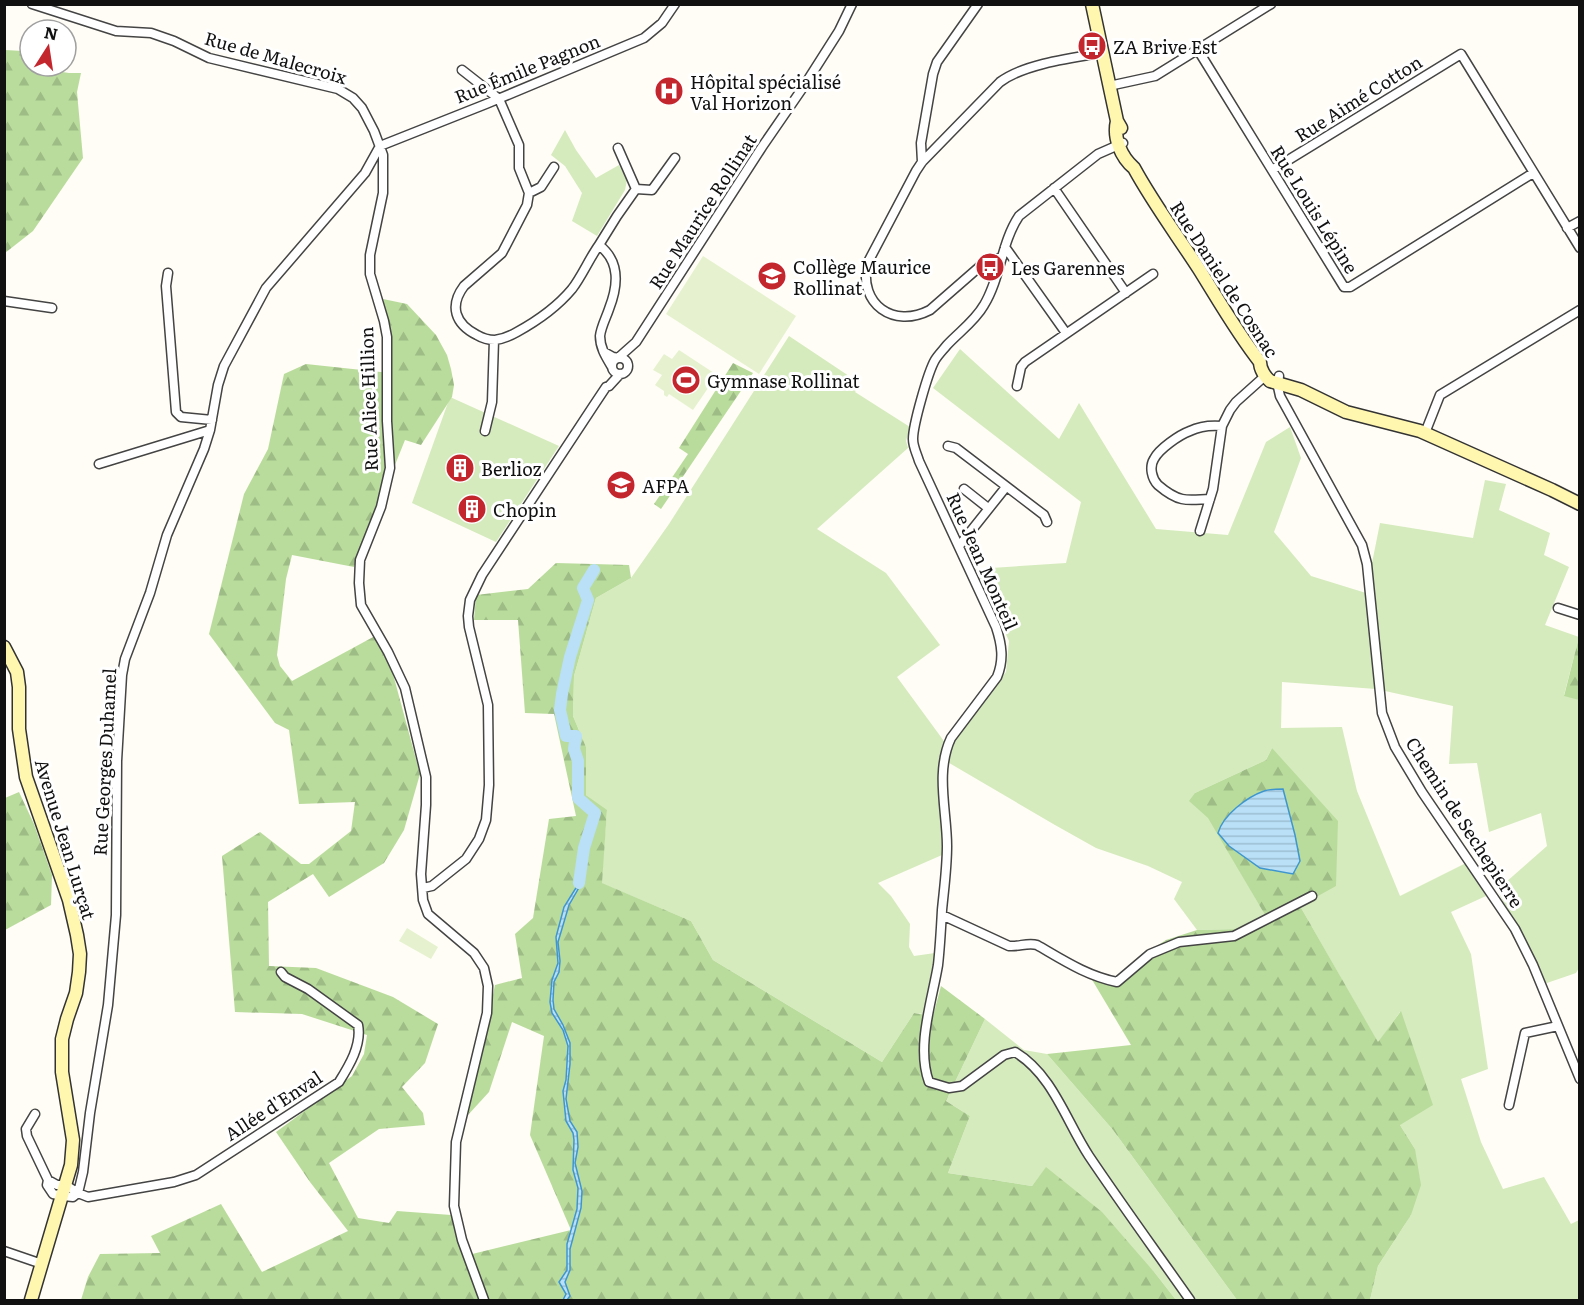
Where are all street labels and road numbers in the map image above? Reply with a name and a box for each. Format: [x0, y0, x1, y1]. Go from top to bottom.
street label: Rue de Malecroix [202, 24, 351, 90]
street label: Rue Émile Pagnon [450, 26, 604, 110]
street label: Rue Aimé Cotton [1289, 48, 1427, 148]
street label: Rue Maurice Rollinat [642, 127, 763, 294]
street label: Rue Louis Lépine [1265, 140, 1365, 278]
street label: Rue Daniel de Cosnac [1164, 195, 1286, 363]
street label: Rue Alice Hillion [352, 326, 384, 472]
street label: Rue Jean Monteil [941, 488, 1025, 634]
street label: Rue Georges Duhamel [86, 667, 122, 857]
street label: Chemin de Sechepierre [1400, 731, 1530, 913]
street label: Avenue Jean Lurçat [29, 755, 103, 923]
street label: Allée d'Enval [219, 1063, 327, 1147]

